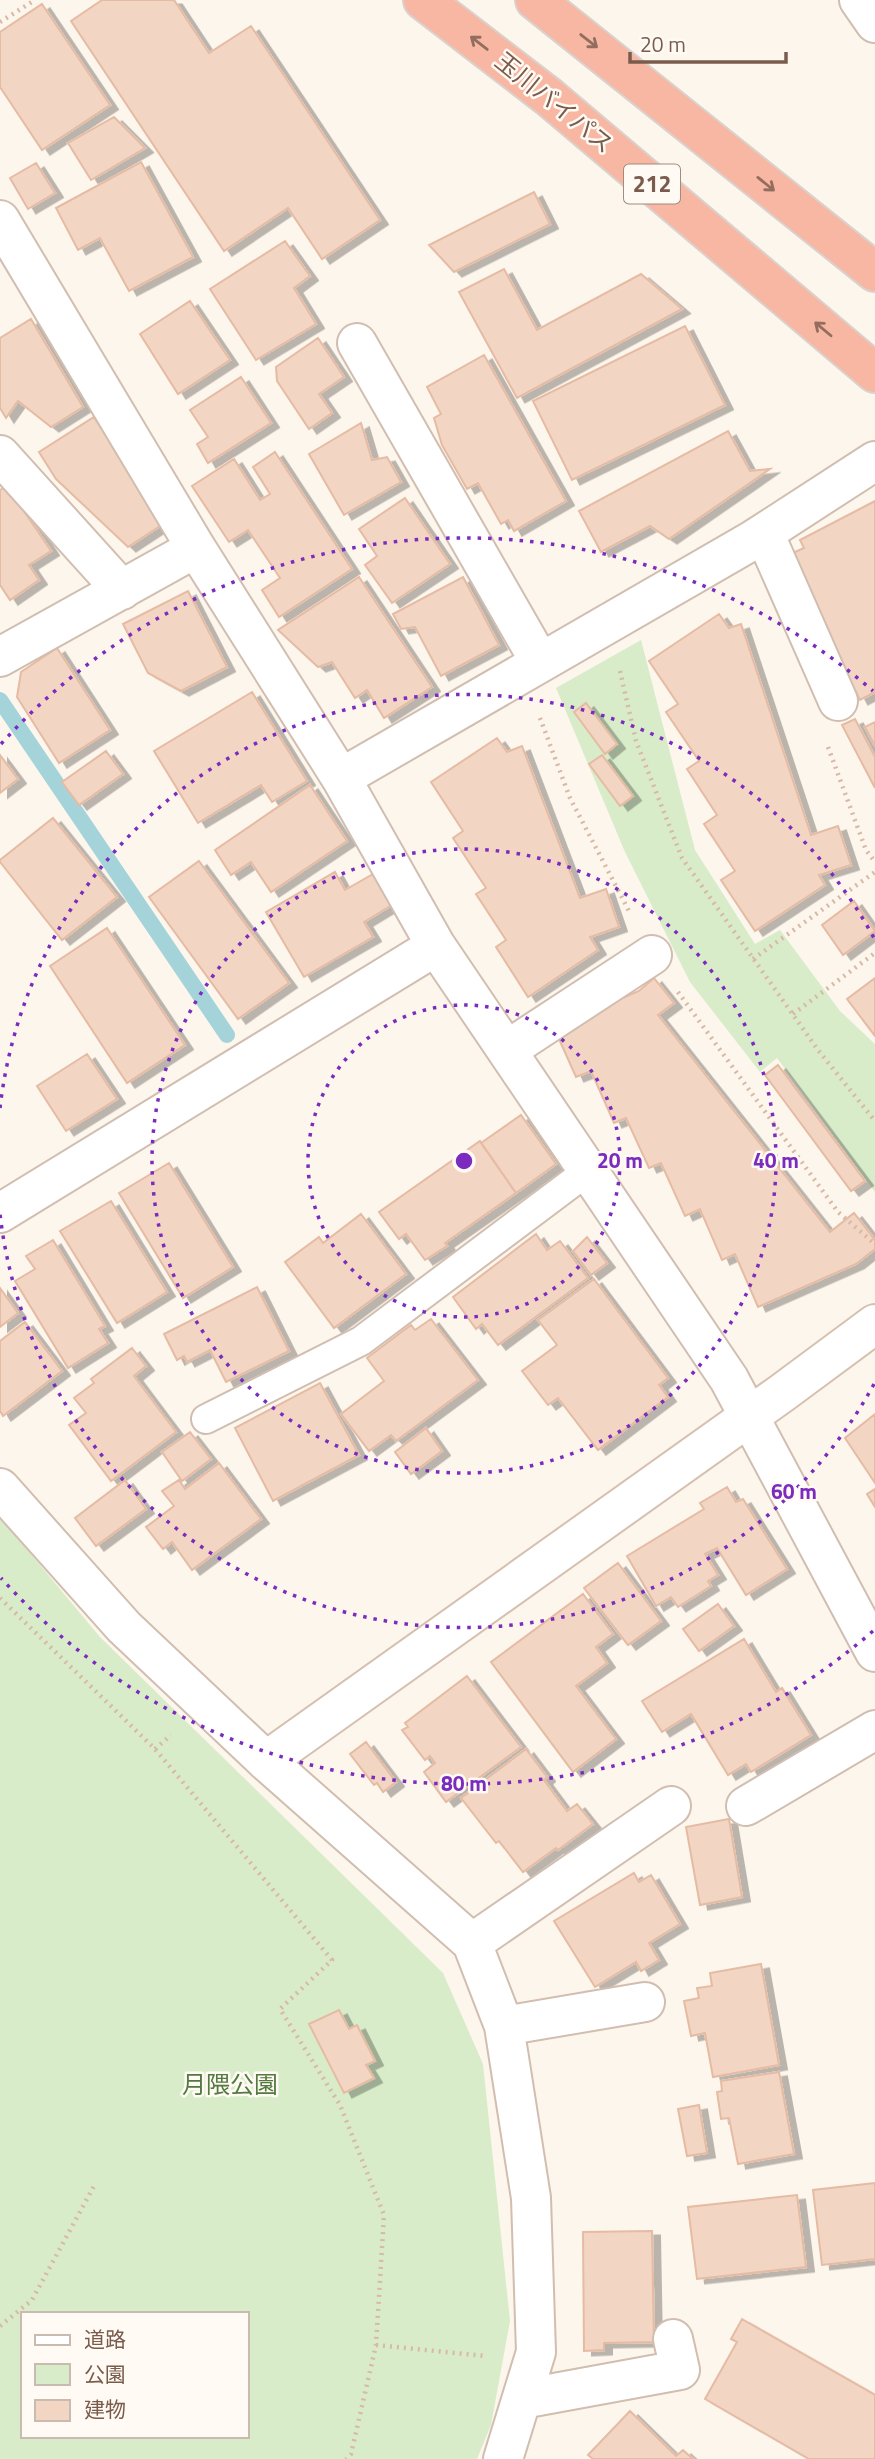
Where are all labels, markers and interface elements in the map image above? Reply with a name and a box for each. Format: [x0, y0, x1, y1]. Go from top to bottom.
scale bar [630, 21, 786, 65]
text: 20 m [640, 28, 686, 60]
one-way arrow [580, 34, 598, 49]
one-way arrow [470, 35, 488, 50]
street label: 玉川バイパス [488, 43, 622, 161]
road number: 212 [624, 164, 680, 204]
one-way arrow [757, 176, 775, 192]
one-way arrow [814, 321, 832, 337]
text: 20 m [597, 1144, 643, 1176]
text: 40 m [753, 1144, 799, 1176]
centre of rings [452, 1149, 476, 1173]
text: 60 m [771, 1475, 817, 1507]
text: 80 m [441, 1767, 487, 1799]
park label: 月隈公園 [182, 2066, 278, 2102]
legend [21, 2312, 248, 2438]
text: 道路 [84, 2323, 126, 2355]
text: 公園 [84, 2358, 126, 2390]
text: 建物 [84, 2393, 126, 2425]

